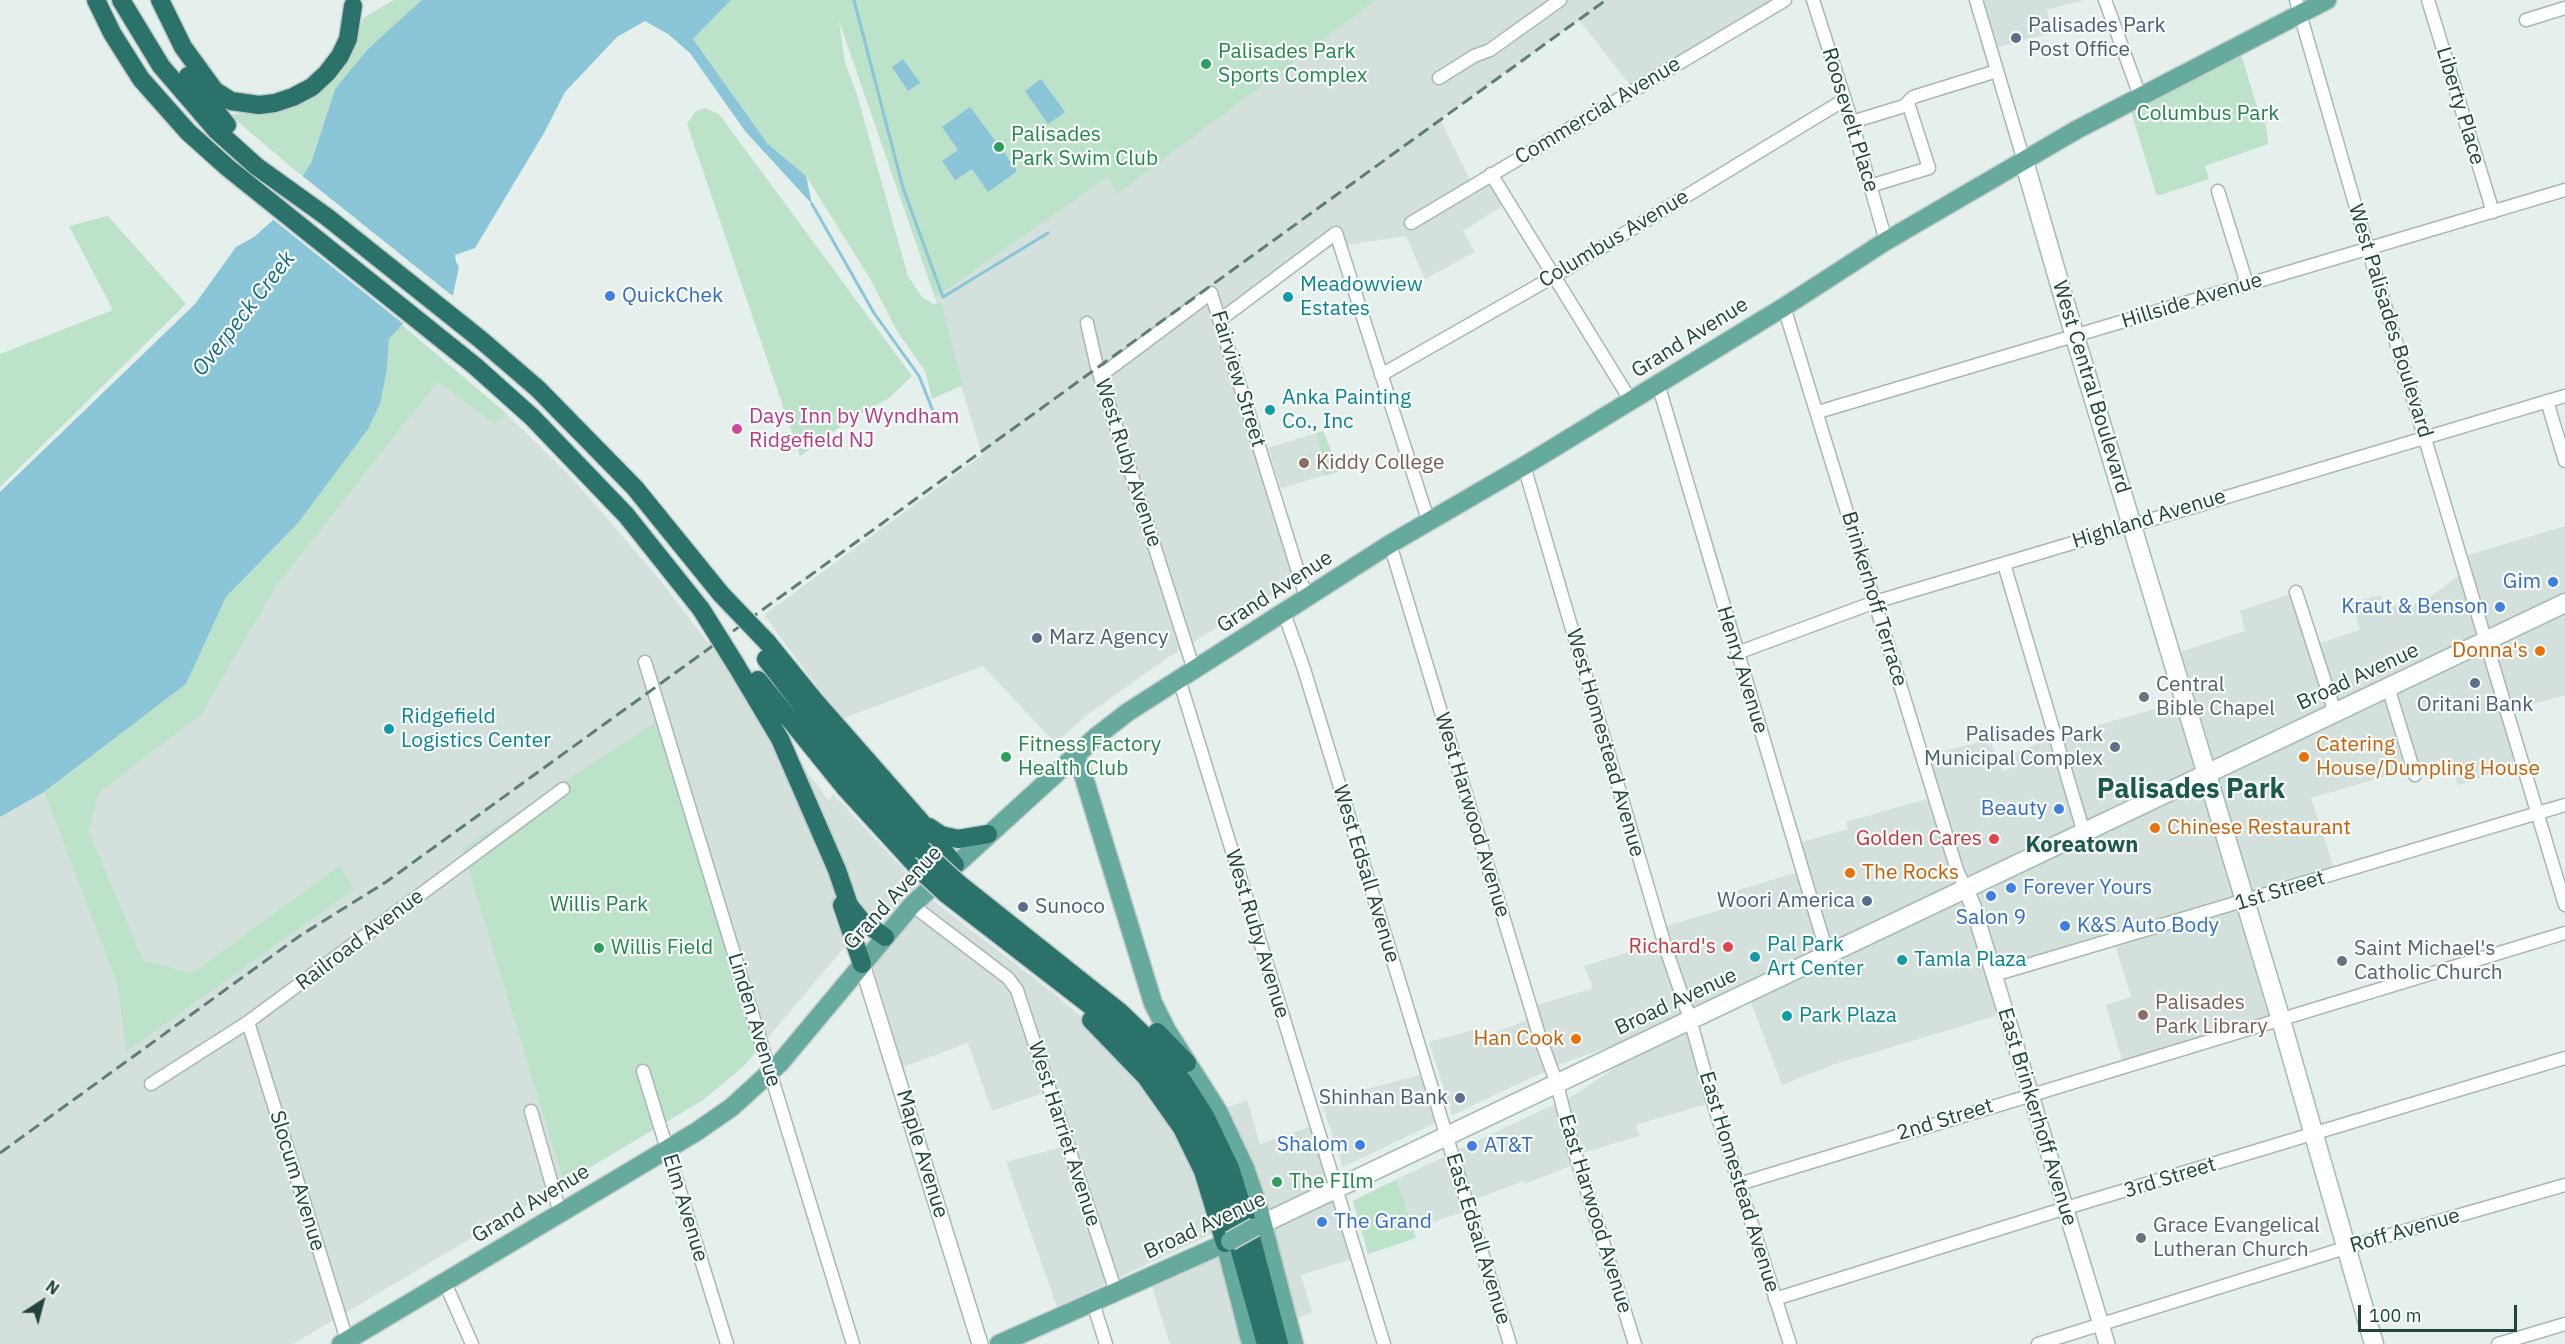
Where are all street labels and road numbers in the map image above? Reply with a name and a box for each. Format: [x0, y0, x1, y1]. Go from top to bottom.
street label: Liberty Place [2430, 44, 2490, 168]
street label: Roosevelt Place [1816, 45, 1884, 195]
street label: Commercial Avenue [1511, 52, 1685, 170]
street label: Columbus Avenue [1535, 184, 1693, 294]
street label: West Palisades Boulevard [2342, 201, 2438, 441]
street label: Hillside Avenue [2119, 268, 2265, 334]
street label: West Central Boulevard [2047, 278, 2135, 496]
street label: Grand Avenue [1627, 292, 1753, 384]
street label: Fairview Street [1205, 308, 1271, 450]
street label: West Ruby Avenue [1089, 376, 1167, 550]
street label: Highland Avenue [2069, 484, 2229, 554]
street label: Brinkerhoff Terrace [1835, 509, 1913, 689]
street label: Grand Avenue [1213, 545, 1337, 639]
street label: Henry Avenue [1711, 603, 1773, 737]
street label: West Homestead Avenue [1560, 626, 1650, 860]
street label: Broad Avenue [2293, 638, 2423, 716]
street label: West Harwood Avenue [1429, 709, 1515, 921]
street label: West Edsall Avenue [1327, 782, 1405, 966]
street label: Grand Avenue [839, 841, 947, 955]
street label: West Ruby Avenue [1219, 846, 1295, 1022]
street label: 1st Street [2232, 865, 2328, 917]
street label: Railroad Avenue [291, 884, 429, 996]
street label: Linden Avenue [722, 950, 786, 1090]
street label: Broad Avenue [1611, 963, 1741, 1041]
street label: East Brinkerhoff Avenue [1992, 1005, 2082, 1229]
street label: West Harriet Avenue [1022, 1038, 1106, 1230]
street label: East Homestead Avenue [1693, 1068, 1785, 1296]
street label: Maple Avenue [891, 1087, 953, 1221]
street label: 2nd Street [1894, 1093, 1996, 1147]
street label: Slocum Avenue [264, 1108, 330, 1254]
street label: East Harwood Avenue [1553, 1112, 1637, 1316]
street label: East Edsall Avenue [1440, 1150, 1516, 1328]
street label: Elm Avenue [657, 1151, 713, 1265]
street label: 3rd Street [2121, 1152, 2219, 1204]
street label: Grand Avenue [468, 1159, 594, 1249]
street label: Broad Avenue [1140, 1187, 1270, 1265]
street label: Roff Avenue [2347, 1203, 2463, 1259]

